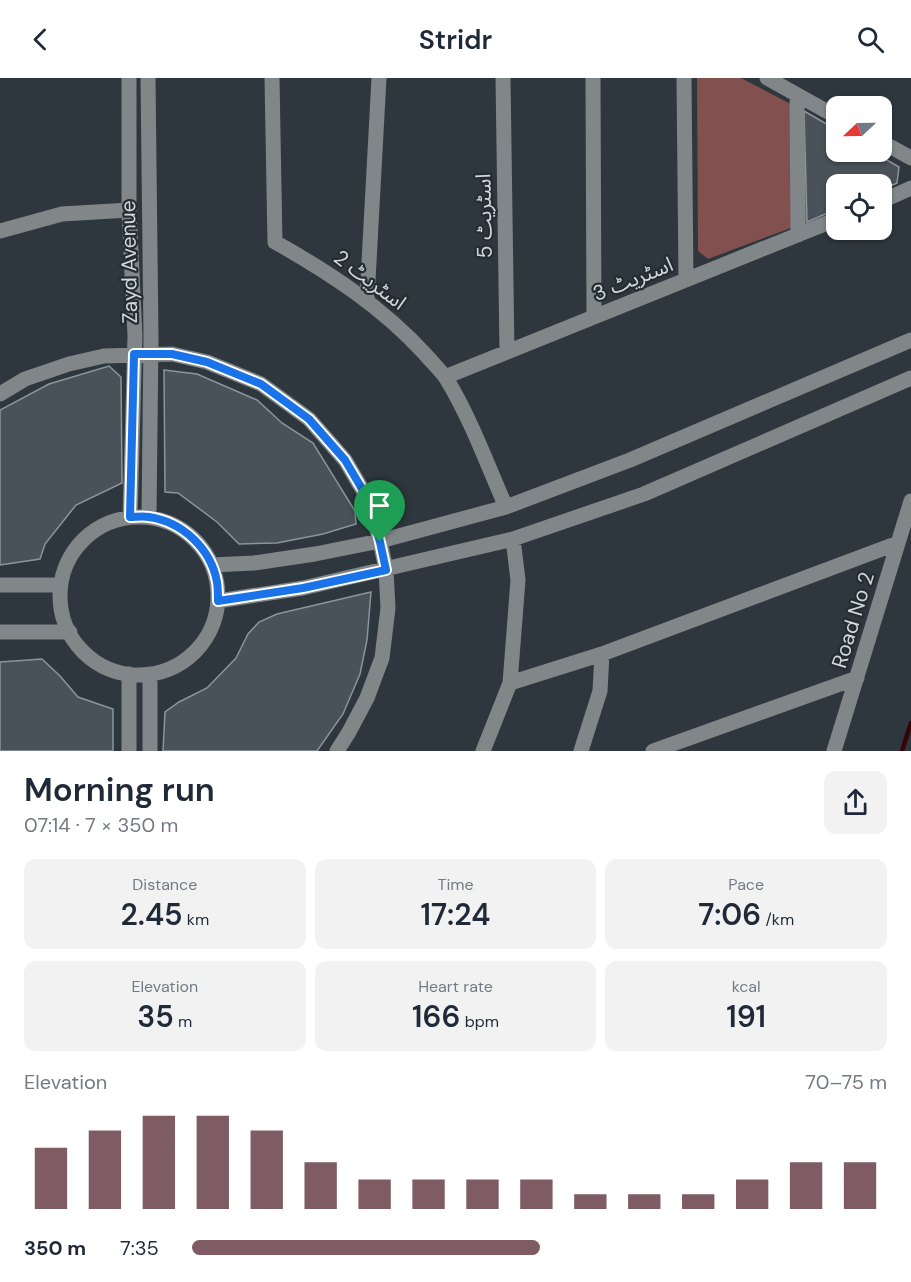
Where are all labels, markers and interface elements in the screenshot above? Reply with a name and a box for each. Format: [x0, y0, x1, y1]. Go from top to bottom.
text: Stridr [419, 22, 492, 57]
icon: back [24, 23, 57, 56]
icon: search [854, 23, 887, 56]
north arrow [826, 96, 892, 162]
map controls [826, 96, 892, 240]
street label: اسٹریٹ 5 [469, 173, 499, 259]
button: locate [826, 174, 892, 240]
street label: Zayd Avenue [114, 200, 144, 324]
street label: اسٹریٹ 2 [328, 244, 412, 316]
street label: اسٹریٹ 3 [589, 250, 677, 308]
pin [354, 480, 405, 542]
icon: arrive [363, 489, 396, 522]
street label: Road No 2 [825, 569, 881, 671]
text: Morning run [24, 768, 215, 811]
button: share [824, 771, 887, 834]
text: 07:14 · 7 × 350 m [24, 812, 178, 838]
text: Distance [132, 874, 197, 895]
text: Time [437, 874, 474, 895]
text: Pace [728, 874, 764, 895]
text: 2.45 [121, 895, 183, 934]
text: 17:24 [421, 895, 490, 934]
text: 7:06 [698, 895, 761, 934]
text: km [183, 909, 209, 930]
text: /km [761, 909, 794, 930]
text: Elevation [131, 976, 198, 997]
text: Heart rate [418, 976, 493, 997]
text: kcal [732, 976, 761, 997]
text: 35 [137, 997, 174, 1036]
text: 166 [412, 997, 460, 1036]
text: 191 [726, 997, 766, 1036]
text: m [174, 1011, 192, 1032]
text: bpm [460, 1011, 499, 1032]
text: Elevation [24, 1069, 107, 1095]
text: 70–75 m [805, 1069, 887, 1095]
text: 350 m [24, 1235, 86, 1261]
text: 7:35 [120, 1235, 159, 1261]

